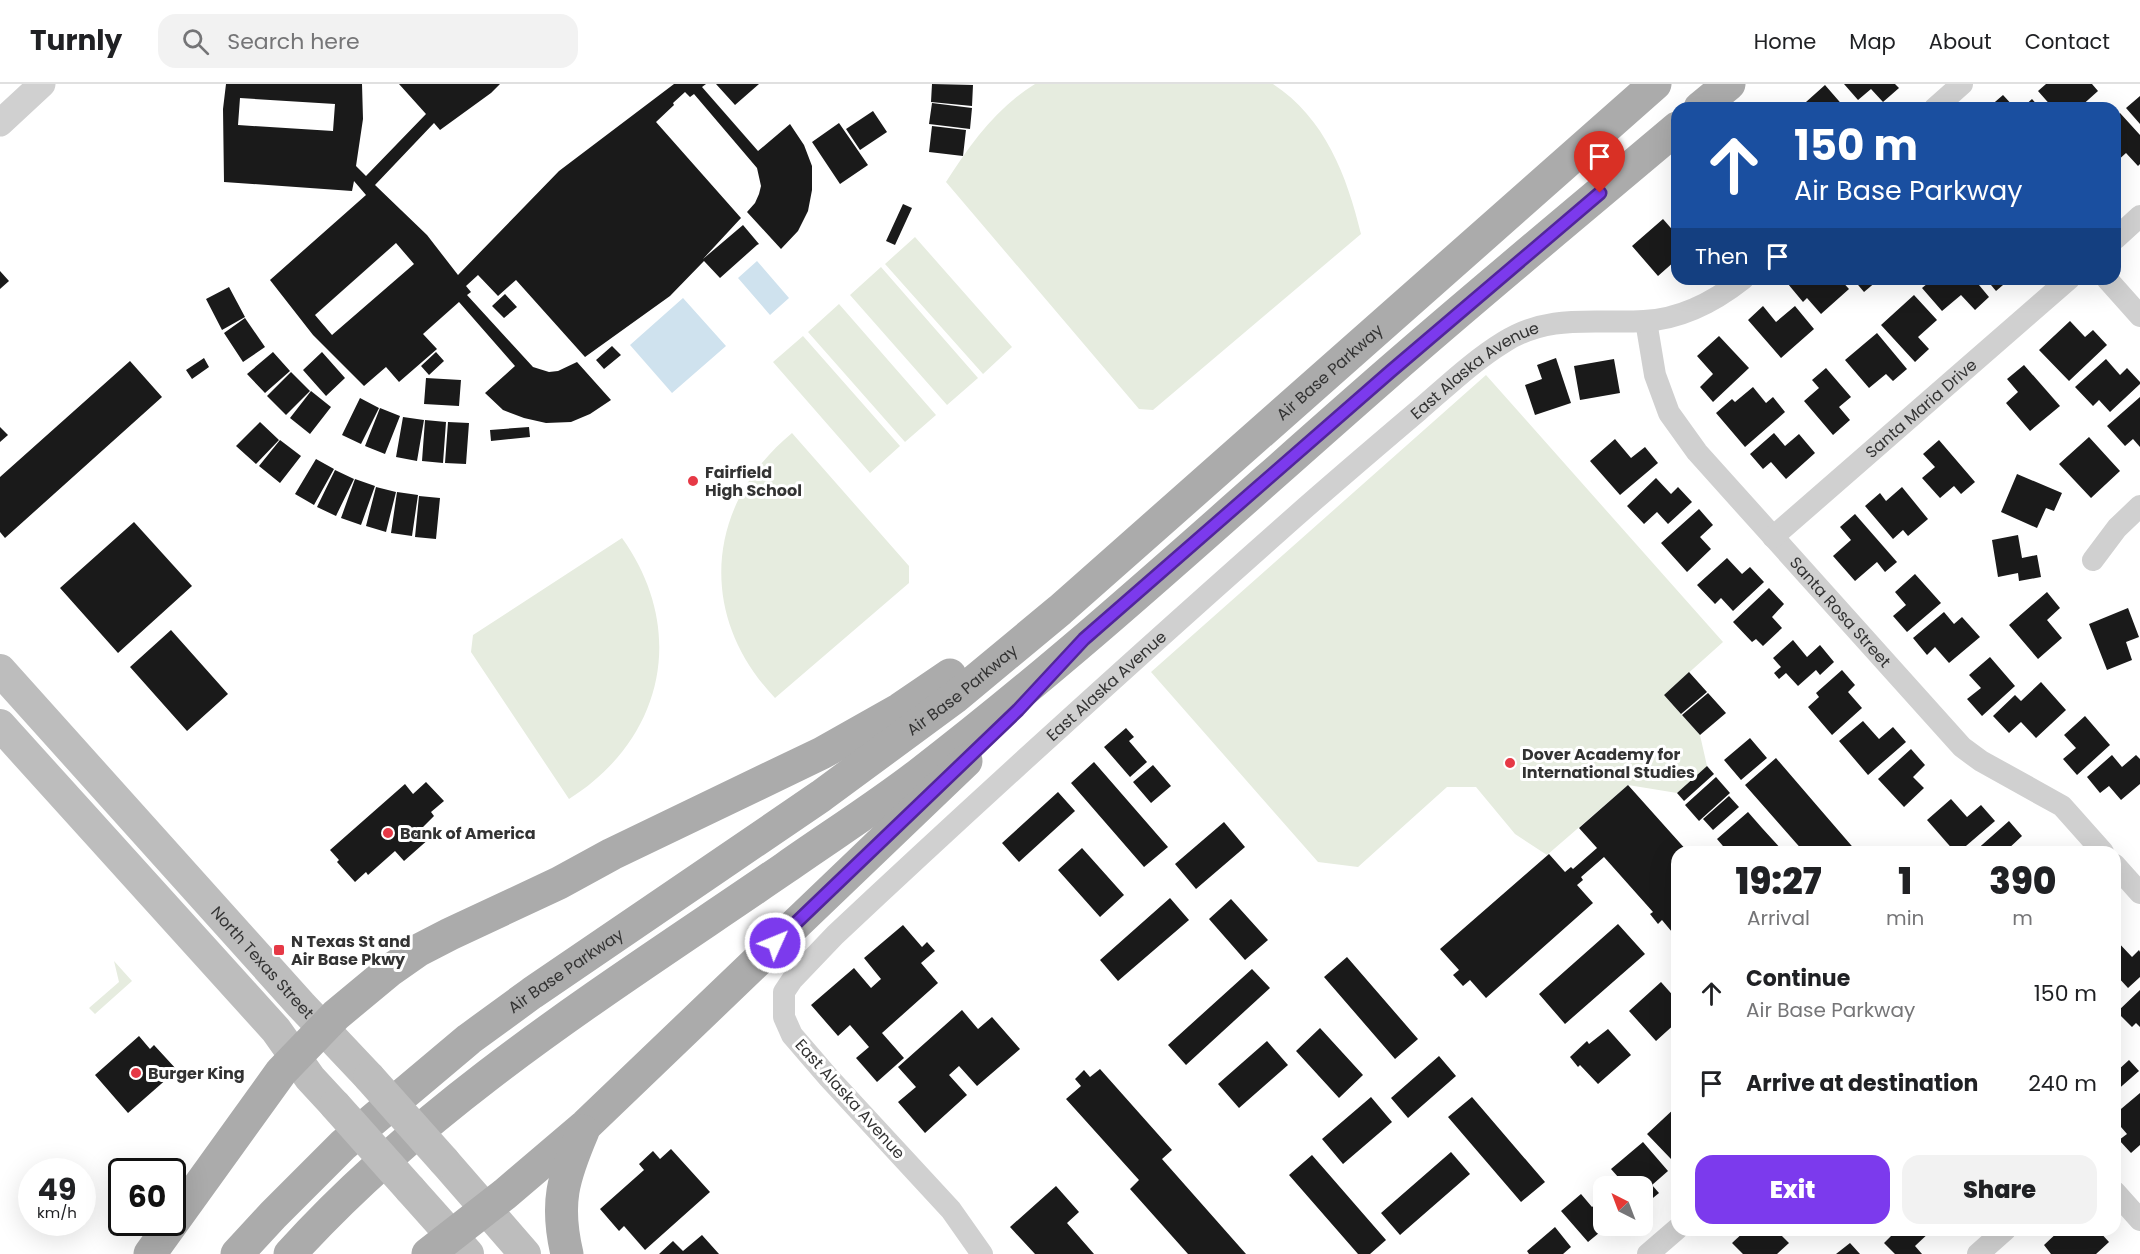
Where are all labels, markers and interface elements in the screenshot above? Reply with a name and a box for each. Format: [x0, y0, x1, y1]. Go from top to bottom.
search box [158, 14, 578, 68]
text: Turnly [30, 21, 122, 60]
icon: search [179, 25, 212, 58]
text: Search here [227, 26, 360, 57]
text: Home [1754, 27, 1816, 56]
text: Map [1849, 27, 1896, 56]
text: About [1929, 27, 1992, 56]
text: Contact [2025, 27, 2110, 56]
text: 150 m [1794, 116, 1918, 175]
icon: ahead [1695, 126, 1773, 204]
pin [1574, 131, 1625, 193]
icon: arrive [1583, 140, 1616, 173]
text: Air Base Parkway [1794, 172, 2022, 209]
icon: arrive [1761, 240, 1794, 273]
text: Then [1695, 241, 1749, 272]
street label: East Alaska Avenue [1405, 316, 1542, 424]
street label: Air Base Parkway [1271, 318, 1388, 425]
street label: Santa Maria Drive [1860, 353, 1982, 463]
place label: Fairfield High School [705, 461, 802, 502]
marker: Fairfield High School [686, 474, 700, 488]
street label: Santa Rosa Street [1785, 551, 1897, 672]
street label: East Alaska Avenue [1041, 625, 1171, 746]
street label: Air Base Parkway [902, 639, 1022, 741]
place label: Dover Academy for International Studies [1522, 743, 1695, 784]
marker: Dover Academy for International Studies [1503, 756, 1517, 770]
place label: Bank of America [400, 822, 536, 845]
marker: Bank of America [381, 826, 395, 840]
text: 19:27 [1736, 856, 1822, 907]
text: 1 [1898, 856, 1912, 907]
text: 390 [1989, 856, 2056, 907]
street label: North Texas Street [206, 901, 320, 1024]
text: Arrival [1747, 904, 1810, 932]
text: min [1886, 904, 1924, 932]
text: m [2012, 904, 2033, 932]
position arrow [743, 911, 807, 975]
street label: Air Base Parkway [503, 923, 628, 1018]
place label: N Texas St and Air Base Pkwy [291, 930, 411, 971]
marker: N Texas St and Air Base Pkwy [272, 943, 286, 957]
text: Continue [1746, 963, 1850, 994]
icon: ahead [1695, 977, 1728, 1010]
text: 150 m [2034, 978, 2097, 1009]
text: Air Base Parkway [1746, 996, 1915, 1024]
street label: East Alaska Avenue [790, 1034, 910, 1164]
place label: Burger King [148, 1062, 245, 1085]
marker: Burger King [129, 1066, 143, 1080]
icon: arrive [1695, 1067, 1728, 1100]
text: Arrive at destination [1746, 1068, 1978, 1099]
text: 240 m [2028, 1068, 2097, 1099]
button: Exit [1695, 1155, 1890, 1224]
button: Share [1902, 1155, 2097, 1224]
speed limit sign: 60 [108, 1158, 186, 1236]
text: 49 [38, 1168, 76, 1211]
north arrow [1593, 1176, 1653, 1236]
map controls [1593, 1176, 1653, 1236]
text: km/h [37, 1202, 77, 1223]

